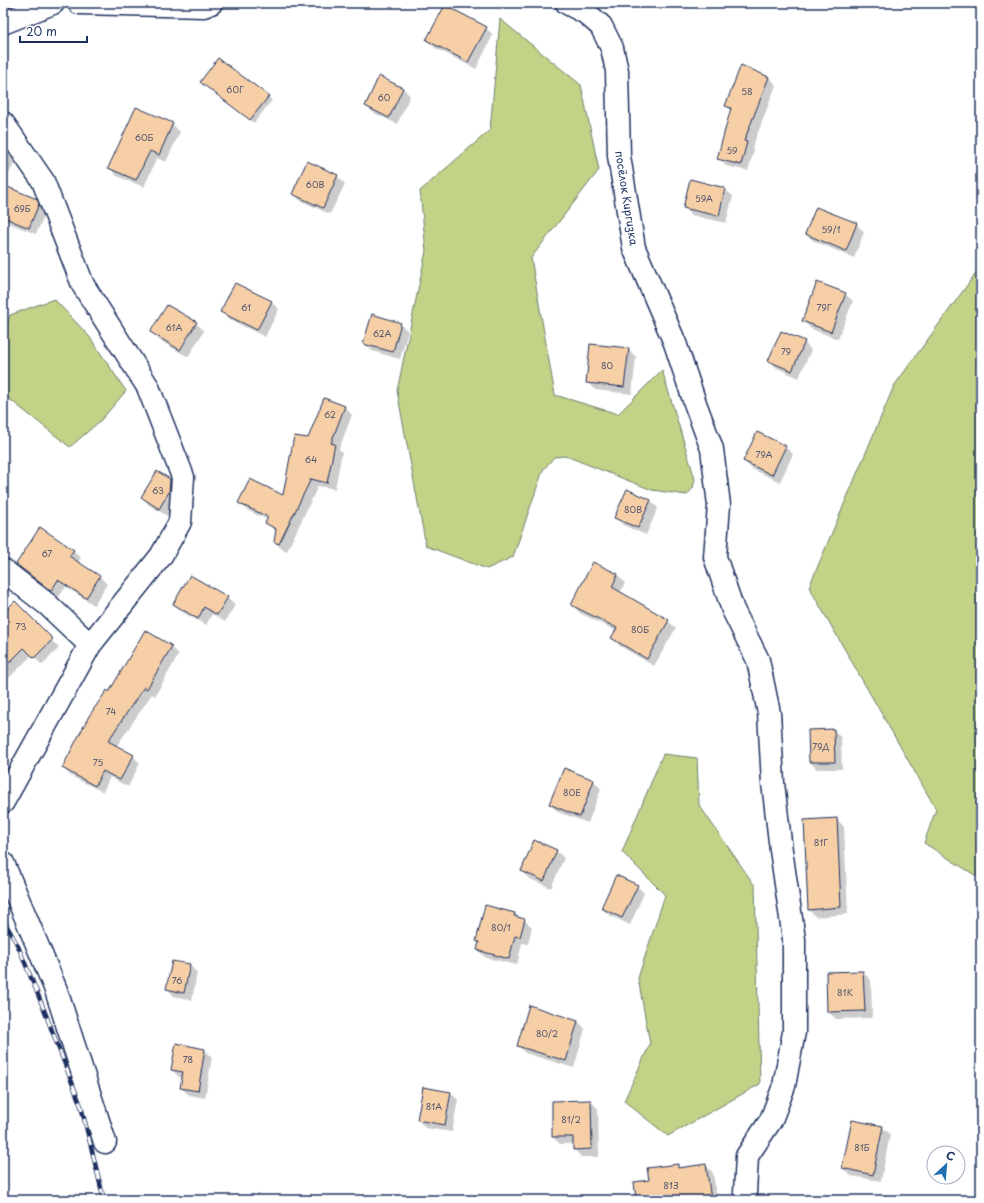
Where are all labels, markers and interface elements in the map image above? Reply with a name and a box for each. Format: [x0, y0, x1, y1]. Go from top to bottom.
scale bar [20, 18, 87, 44]
text: 20 m [26, 22, 57, 40]
house number: 60Г [226, 82, 244, 96]
house number: 58 [741, 84, 753, 98]
house number: 60 [378, 90, 391, 104]
house number: 60Б [135, 130, 154, 144]
house number: 59 [726, 143, 738, 157]
street label: посёлок Киргизка [611, 149, 643, 247]
house number: 60В [306, 177, 324, 191]
house number: 59А [695, 191, 713, 205]
house number: 69Б [13, 201, 31, 215]
house number: 59/1 [822, 222, 840, 236]
house number: 61 [241, 300, 251, 314]
house number: 79Г [816, 300, 832, 314]
house number: 61А [166, 320, 183, 334]
house number: 62А [373, 326, 391, 340]
house number: 79 [781, 344, 791, 358]
house number: 80 [601, 358, 614, 372]
house number: 62 [324, 407, 336, 421]
house number: 79А [756, 447, 773, 461]
house number: 64 [305, 452, 317, 466]
house number: 63 [152, 483, 164, 497]
house number: 80В [624, 502, 642, 516]
house number: 67 [41, 546, 53, 560]
house number: 73 [16, 619, 26, 633]
house number: 80Б [631, 622, 649, 636]
house number: 74 [106, 704, 116, 718]
house number: 79Д [812, 739, 830, 753]
house number: 75 [93, 755, 103, 769]
house number: 80Е [563, 785, 581, 799]
house number: 81Г [814, 835, 828, 849]
house number: 80/1 [491, 920, 511, 934]
house number: 76 [172, 973, 182, 987]
house number: 81К [837, 985, 853, 999]
house number: 80/2 [536, 1026, 558, 1040]
house number: 78 [183, 1052, 193, 1066]
house number: 81А [426, 1099, 442, 1113]
house number: 81/2 [561, 1112, 581, 1126]
house number: 81Б [854, 1140, 870, 1154]
north arrow [926, 1145, 966, 1185]
text: С [943, 1146, 958, 1165]
house number: 81З [663, 1178, 679, 1192]

